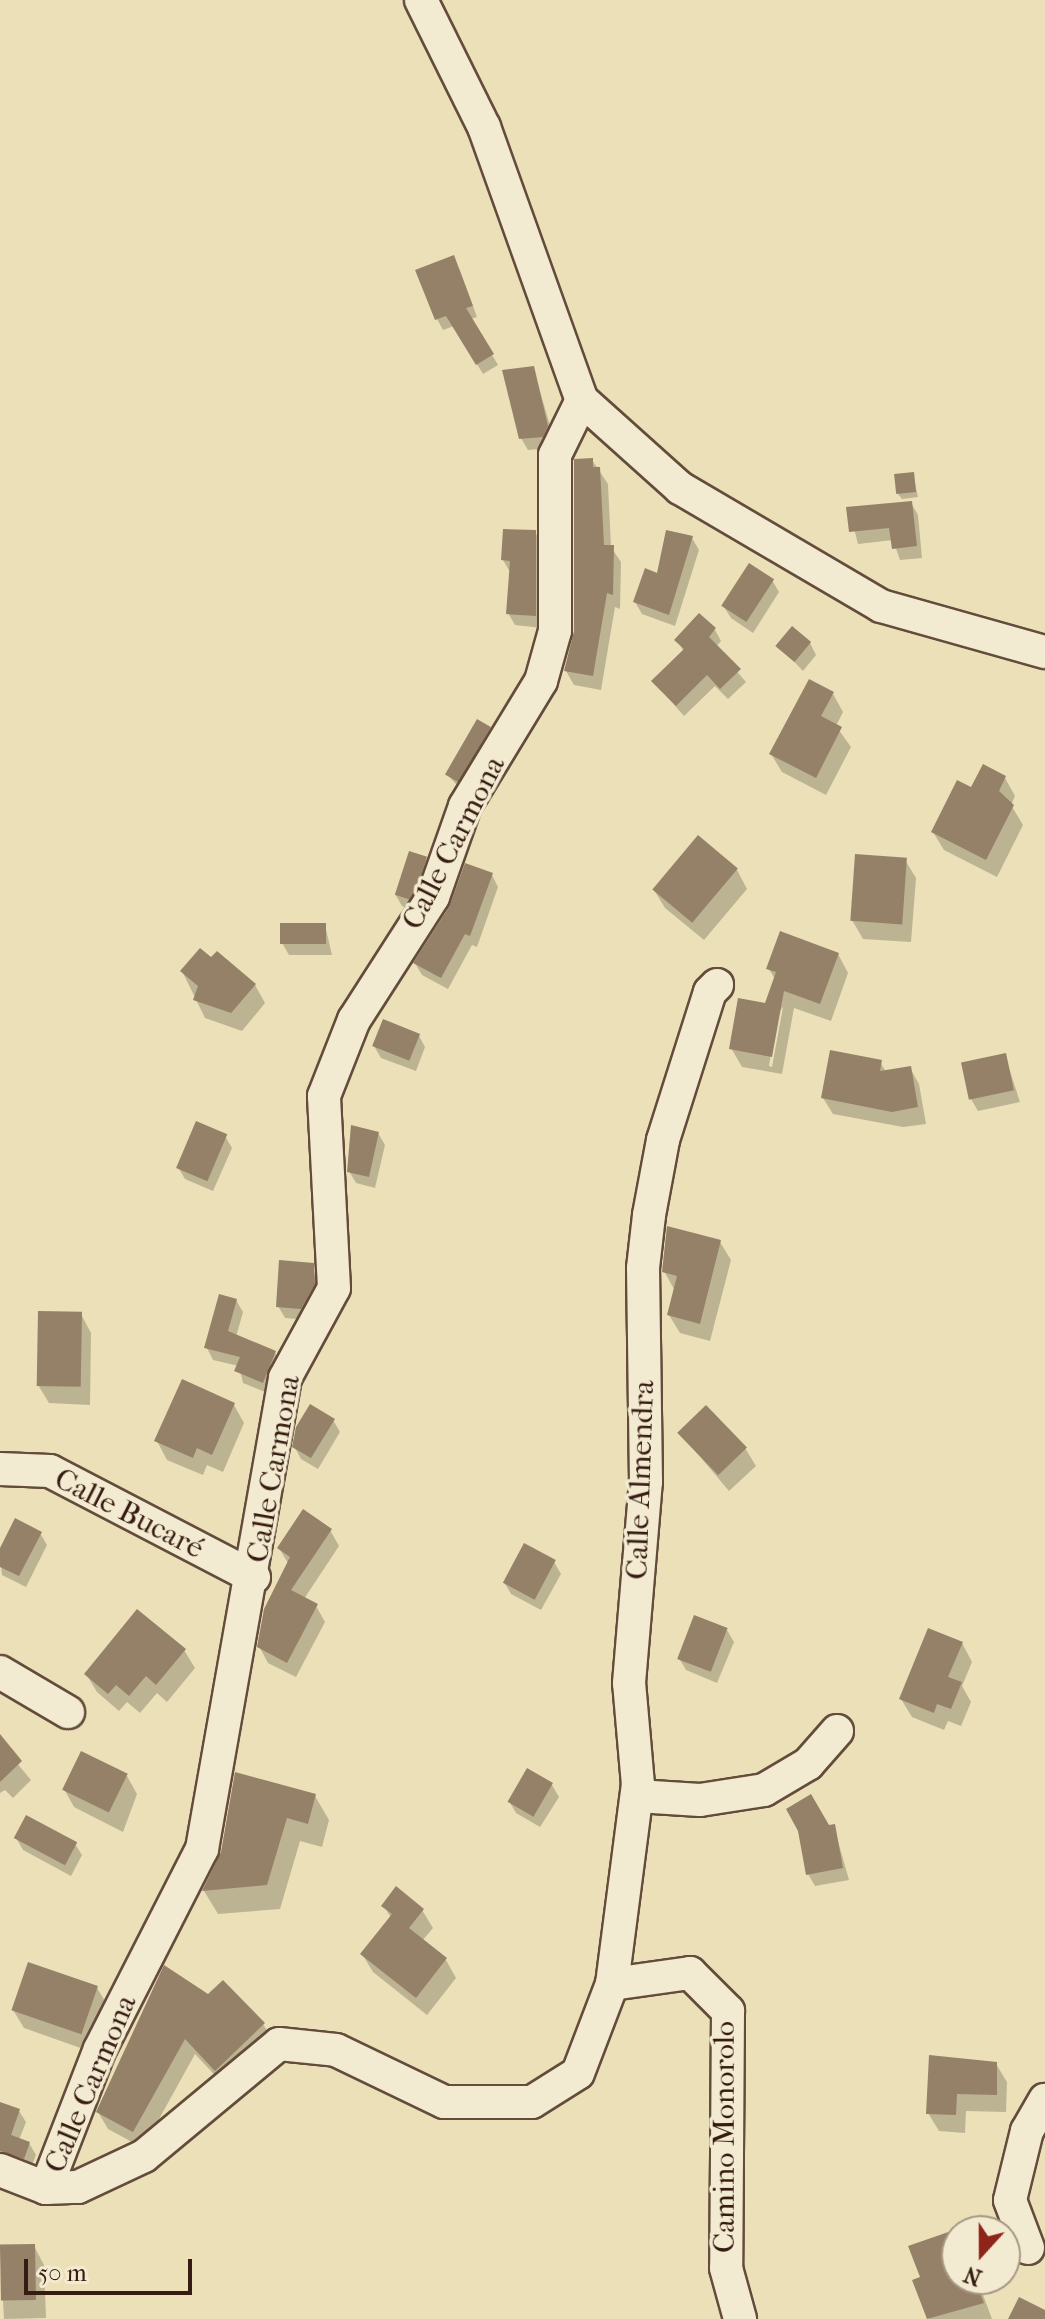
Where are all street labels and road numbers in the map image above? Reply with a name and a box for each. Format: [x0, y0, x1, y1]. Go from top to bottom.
street label: Calle Carmona [395, 750, 513, 936]
street label: Calle Carmona [240, 1372, 308, 1566]
street label: Calle Almendra [620, 1380, 662, 1580]
street label: Calle Bucaré [48, 1461, 210, 1567]
street label: Calle Carmona [37, 1990, 145, 2178]
street label: Camino Monorolo [707, 2021, 743, 2253]

